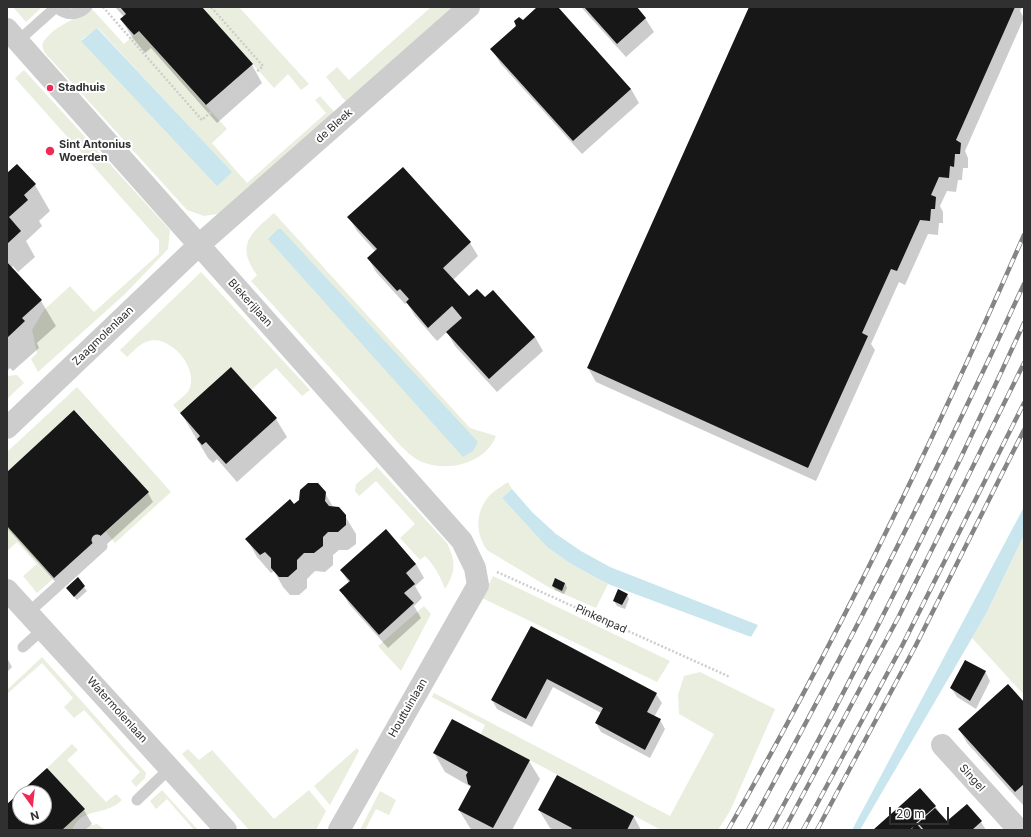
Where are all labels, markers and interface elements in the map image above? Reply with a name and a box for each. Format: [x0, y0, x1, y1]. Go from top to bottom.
place label: Stadhuis [58, 81, 105, 95]
marker: Stadhuis [45, 83, 55, 93]
street label: de Bleek [313, 106, 355, 146]
place label: Sint Antonius Woerden [59, 138, 131, 164]
marker: Sint Antonius Woerden [44, 145, 56, 157]
street label: Blekerijlaan [225, 276, 275, 330]
street label: Zaagmolenlaan [70, 304, 136, 368]
street label: Pinkenpad [573, 602, 629, 636]
street label: Watermolenlaan [84, 674, 150, 746]
street label: Houttuinlaan [386, 676, 430, 740]
street label: Singel [956, 762, 988, 794]
north arrow [12, 785, 52, 825]
scale bar [891, 799, 951, 825]
text: 20 m [896, 806, 925, 821]
text: N [29, 808, 41, 823]

